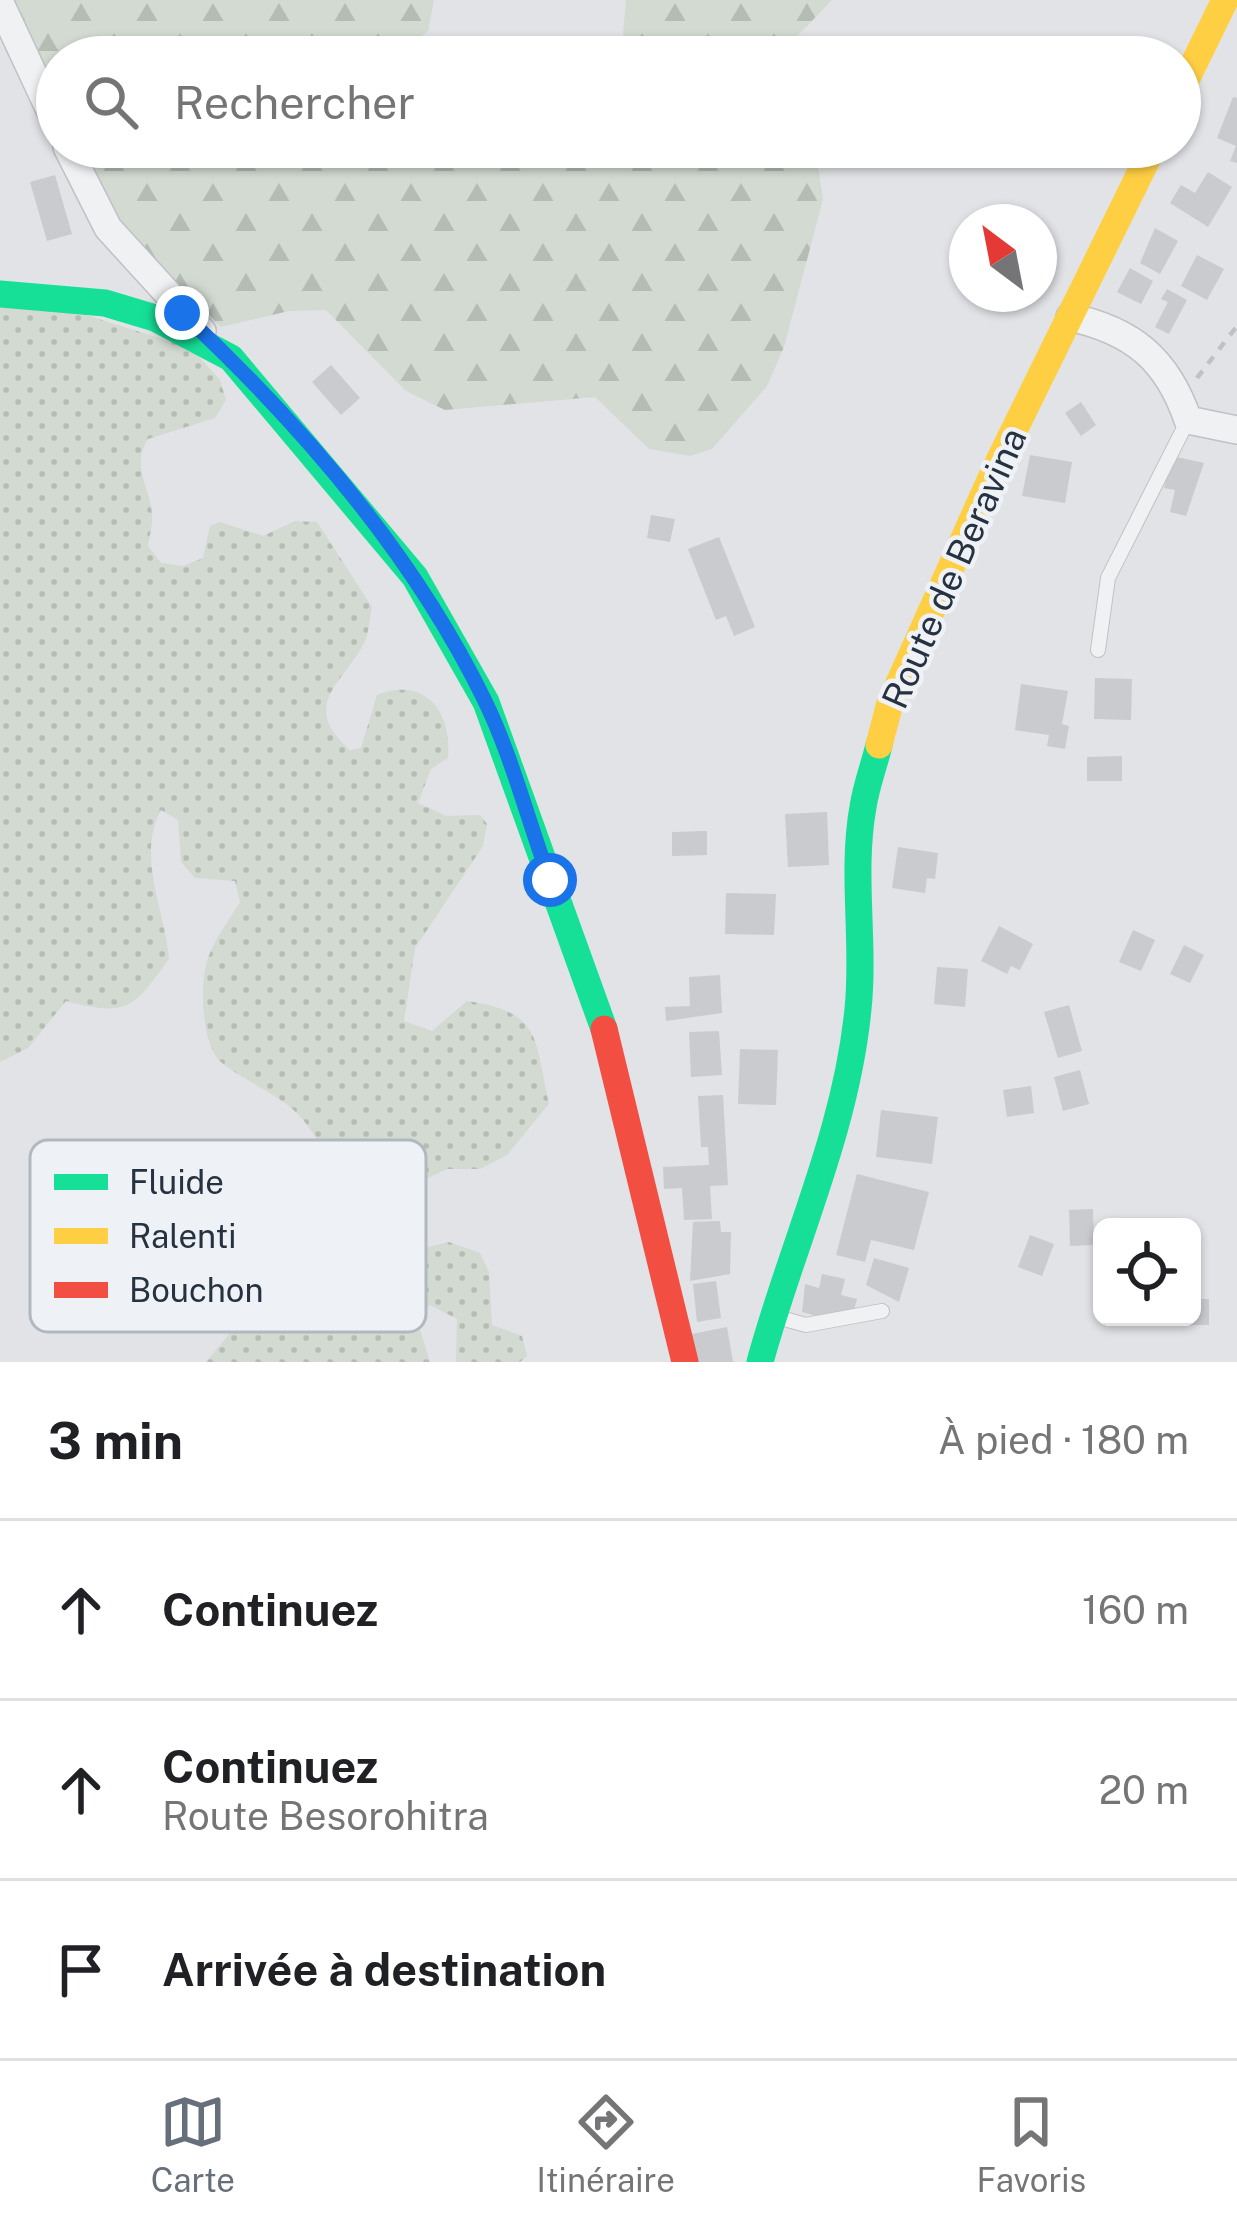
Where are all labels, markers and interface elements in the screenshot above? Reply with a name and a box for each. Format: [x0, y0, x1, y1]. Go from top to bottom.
search box [36, 36, 1201, 168]
icon: search [78, 69, 144, 135]
text: Rechercher [174, 76, 415, 129]
north arrow [949, 204, 1057, 312]
route end [155, 286, 209, 340]
street label: Route de Beravina [873, 421, 1035, 715]
route start [523, 853, 577, 907]
legend [30, 1140, 426, 1332]
text: Fluide [129, 1163, 224, 1201]
text: Ralenti [129, 1217, 236, 1255]
map controls [1093, 1218, 1201, 1326]
button: locate [1093, 1218, 1201, 1326]
text: Bouchon [129, 1271, 263, 1309]
text: 3 min [48, 1411, 183, 1470]
text: À pied · 180 m [938, 1417, 1189, 1463]
icon: ahead [48, 1577, 114, 1643]
text: Continuez [162, 1583, 378, 1636]
text: 160 m [1082, 1587, 1189, 1633]
text: Continuez [162, 1740, 378, 1793]
icon: ahead [48, 1757, 114, 1823]
text: 20 m [1099, 1767, 1189, 1813]
text: Route Besorohitra [162, 1793, 489, 1839]
icon: arrive [48, 1937, 114, 2003]
text: Arrivée à destination [162, 1943, 606, 1996]
tab: Carte [151, 2089, 235, 2199]
tab: Itinéraire [537, 2089, 675, 2199]
tab: Favoris [976, 2089, 1086, 2199]

